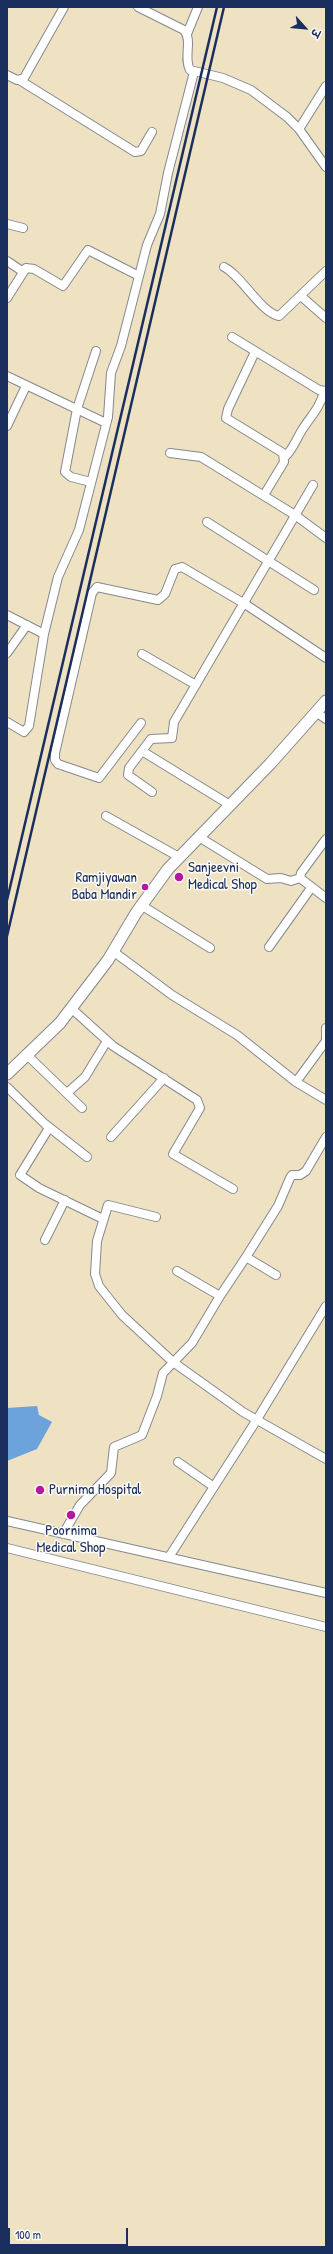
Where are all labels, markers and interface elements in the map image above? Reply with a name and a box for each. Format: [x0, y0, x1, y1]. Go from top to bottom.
north arrow [285, 8, 325, 48]
text: उ [308, 27, 324, 40]
place label: Sanjeevni Medical Shop [188, 859, 257, 894]
place label: Ramjiyawan Baba Mandir [71, 869, 137, 904]
marker: Sanjeevni Medical Shop [173, 871, 185, 883]
marker: Ramjiyawan Baba Mandir [140, 882, 150, 892]
place label: Purnima Hospital [49, 1481, 141, 1499]
marker: Purnima Hospital [34, 1484, 46, 1496]
marker: Poornima Medical Shop [65, 1509, 77, 1521]
place label: Poornima Medical Shop [37, 1522, 105, 1557]
scale bar [10, 2220, 130, 2246]
text: 100 m [15, 2226, 41, 2243]

